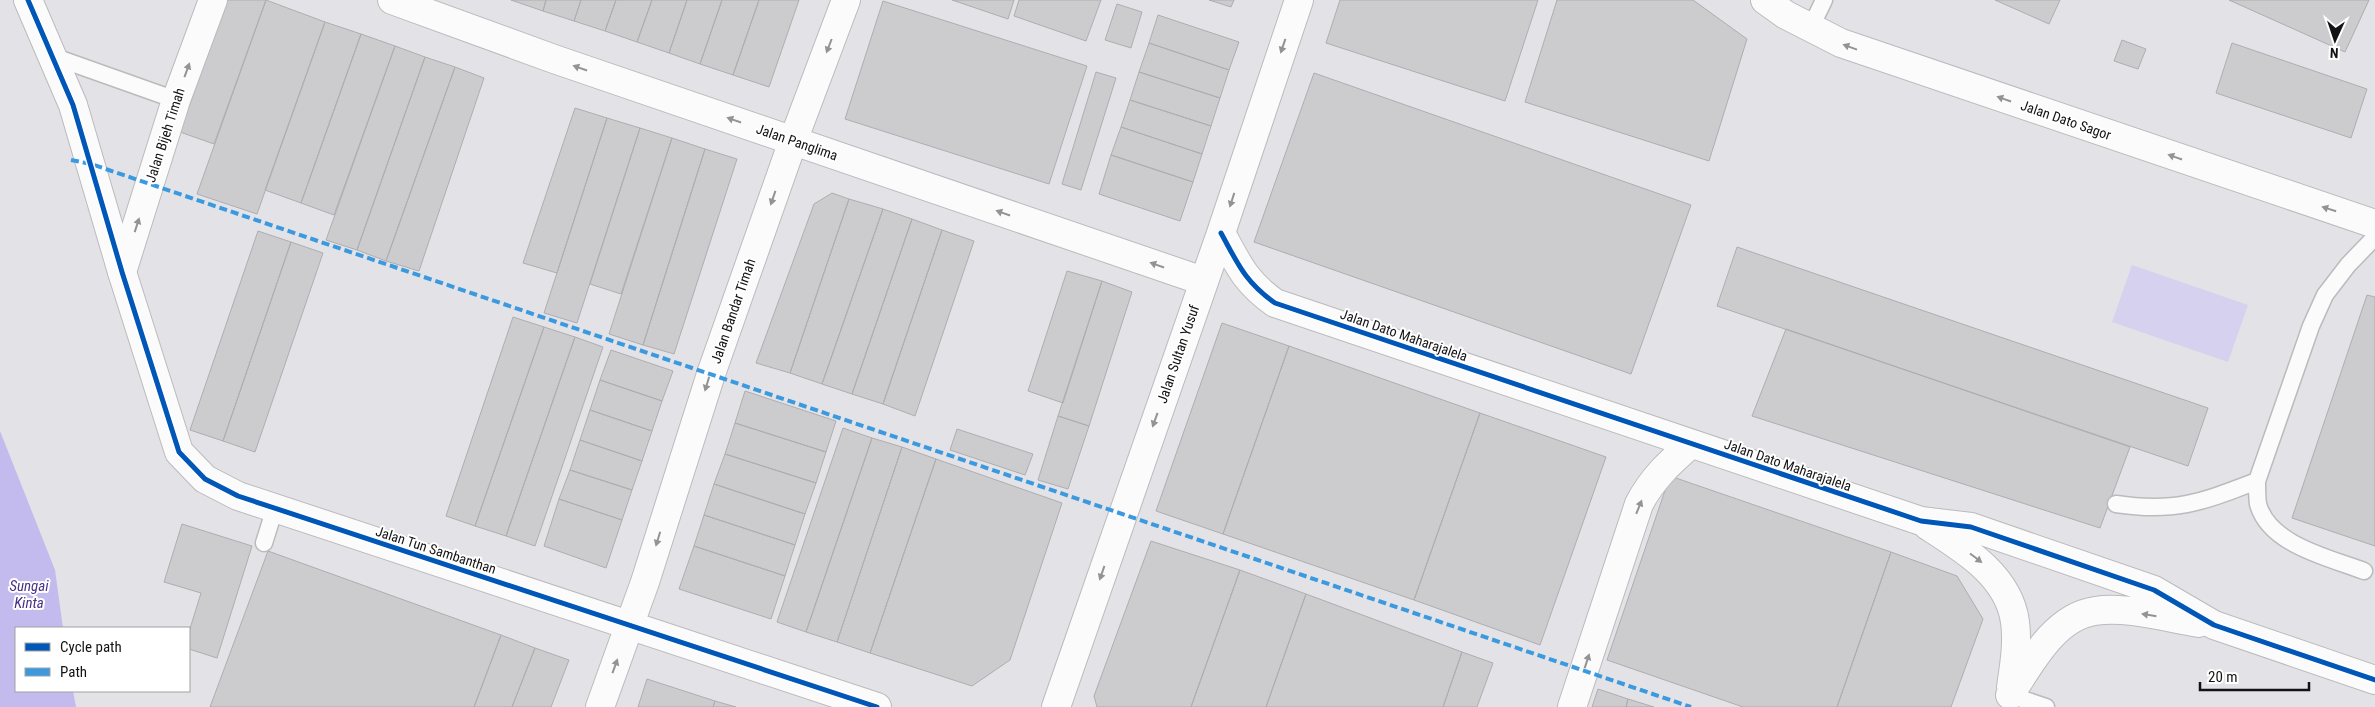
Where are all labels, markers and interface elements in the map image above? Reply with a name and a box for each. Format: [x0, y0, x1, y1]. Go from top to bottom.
north arrow [2310, 15, 2360, 65]
one-way arrow [825, 38, 832, 53]
one-way arrow [1279, 39, 1287, 54]
one-way arrow [1843, 43, 1858, 50]
text: N [2330, 45, 2339, 61]
one-way arrow [183, 62, 191, 77]
one-way arrow [572, 64, 587, 71]
street label: Jalan Bijeh Timah [142, 86, 188, 184]
one-way arrow [1997, 95, 2012, 102]
street label: Jalan Dato Sagor [2019, 97, 2113, 143]
one-way arrow [726, 116, 741, 123]
street label: Jalan Panglima [754, 121, 840, 163]
one-way arrow [2167, 153, 2182, 160]
one-way arrow [768, 191, 776, 206]
one-way arrow [1228, 193, 1235, 208]
one-way arrow [2321, 205, 2336, 212]
one-way arrow [996, 208, 1011, 216]
one-way arrow [133, 218, 141, 233]
street label: Jalan Bandar Timah [708, 256, 758, 366]
one-way arrow [1149, 260, 1164, 268]
street label: Jalan Sultan Yusuf [1154, 302, 1202, 405]
street label: Jalan Dato Maharajalela [1338, 306, 1470, 364]
one-way arrow [703, 377, 711, 392]
one-way arrow [1151, 412, 1158, 427]
street label: Jalan Dato Maharajalela [1722, 436, 1854, 494]
one-way arrow [1635, 499, 1643, 514]
street label: Jalan Tun Sambanthan [374, 523, 498, 577]
one-way arrow [654, 532, 662, 547]
one-way arrow [1969, 553, 1982, 563]
one-way arrow [1098, 566, 1106, 581]
water label: Sungai Kinta [9, 577, 49, 612]
one-way arrow [2140, 610, 2156, 618]
legend [15, 627, 190, 692]
text: Cycle path [60, 638, 122, 656]
one-way arrow [1584, 653, 1591, 668]
one-way arrow [611, 658, 619, 673]
scale bar [2200, 660, 2309, 692]
text: Path [60, 663, 87, 681]
text: 20 m [2208, 668, 2238, 686]

